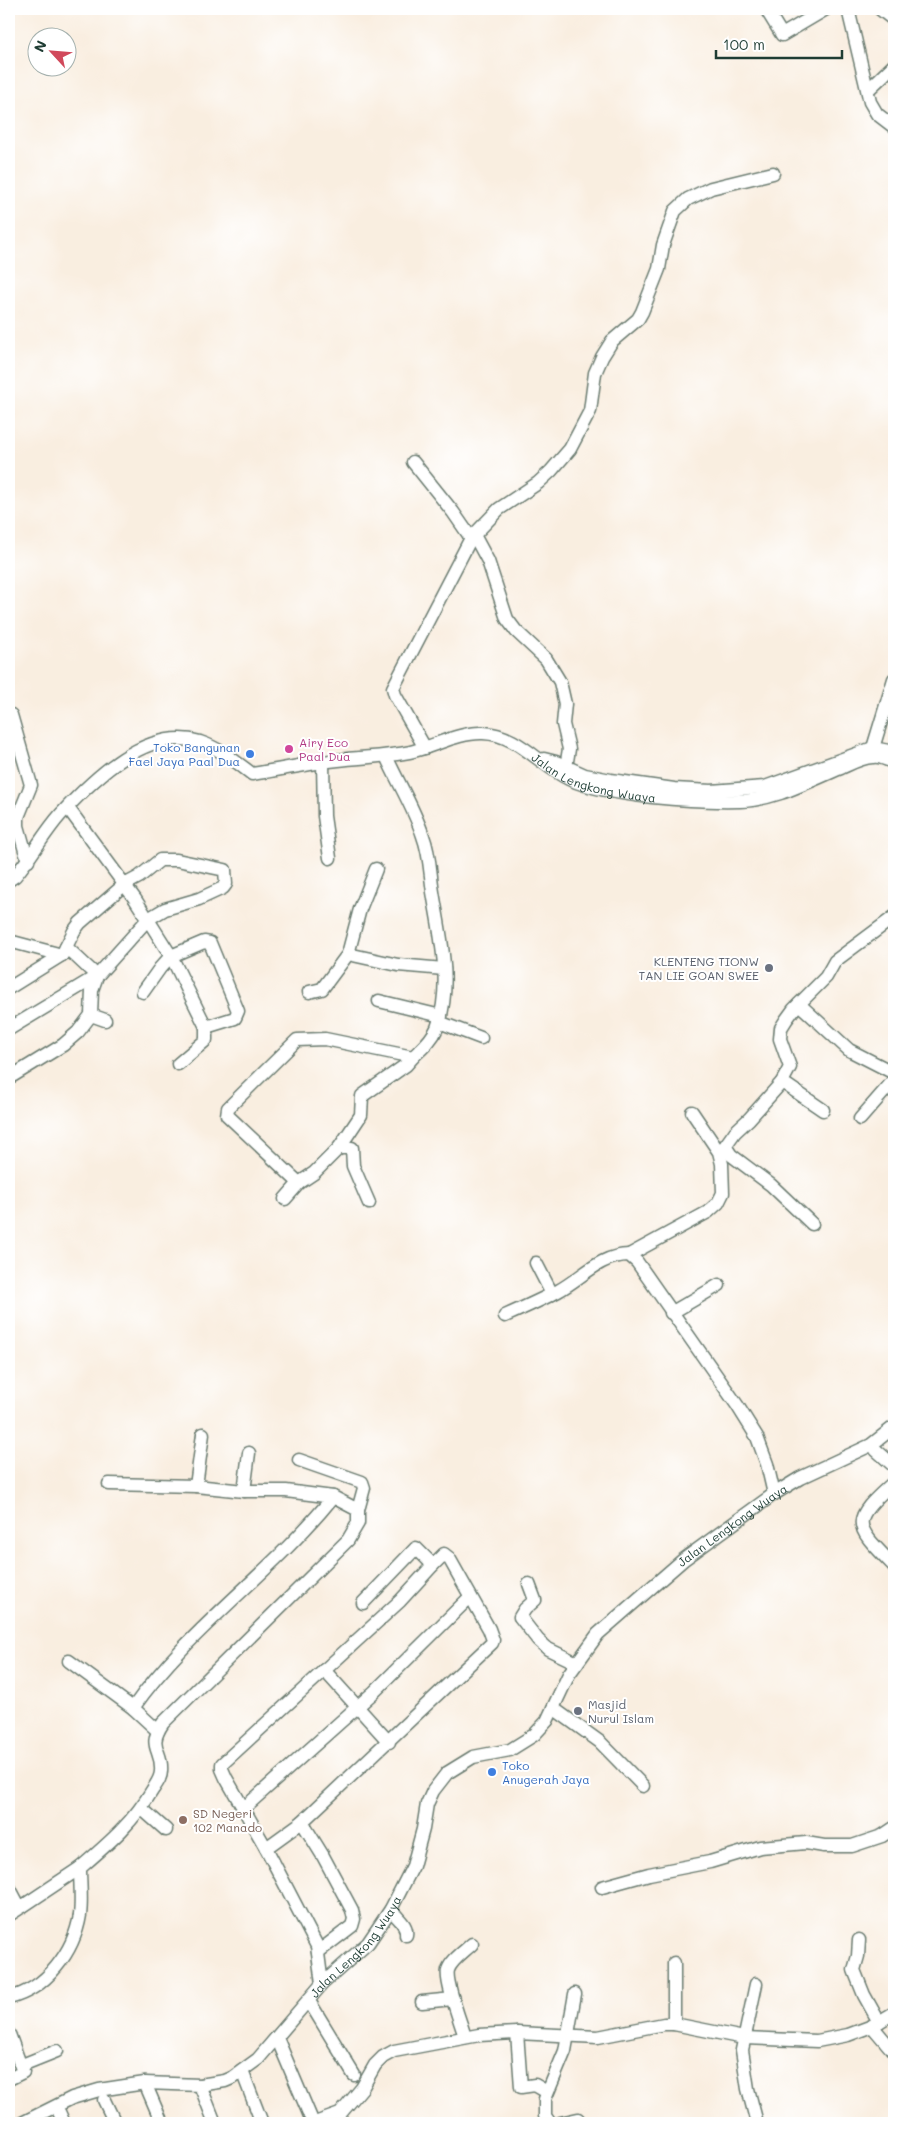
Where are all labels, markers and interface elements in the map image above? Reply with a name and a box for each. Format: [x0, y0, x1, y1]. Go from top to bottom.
north arrow [28, 28, 78, 78]
scale bar [716, 28, 842, 60]
text: 100 m [723, 34, 765, 54]
text: N [29, 37, 51, 55]
place label: Airy Eco Paal Dua [299, 734, 350, 764]
place label: Toko Bangunan Fael Jaya Paal Dua [128, 739, 240, 769]
marker: Airy Eco Paal Dua [283, 743, 295, 755]
marker: Toko Bangunan Fael Jaya Paal Dua [244, 748, 256, 760]
street label: Jalan Lengkong Wuaya [529, 749, 657, 805]
place label: KLENTENG TIONW TAN LIE GOAN SWEE [639, 953, 759, 983]
marker: KLENTENG TIONW TAN LIE GOAN SWEE [763, 962, 775, 974]
street label: Jalan Lengkong Wuaya [674, 1480, 790, 1570]
place label: Masjid Nurul Islam [588, 1696, 654, 1726]
marker: Masjid Nurul Islam [572, 1705, 584, 1717]
place label: Toko Anugerah Jaya [502, 1757, 590, 1787]
marker: Toko Anugerah Jaya [486, 1766, 498, 1778]
place label: SD Negeri 102 Manado [193, 1805, 262, 1835]
marker: SD Negeri 102 Manado [177, 1814, 189, 1826]
street label: Jalan Lengkong Wuaya [306, 1893, 404, 2001]

